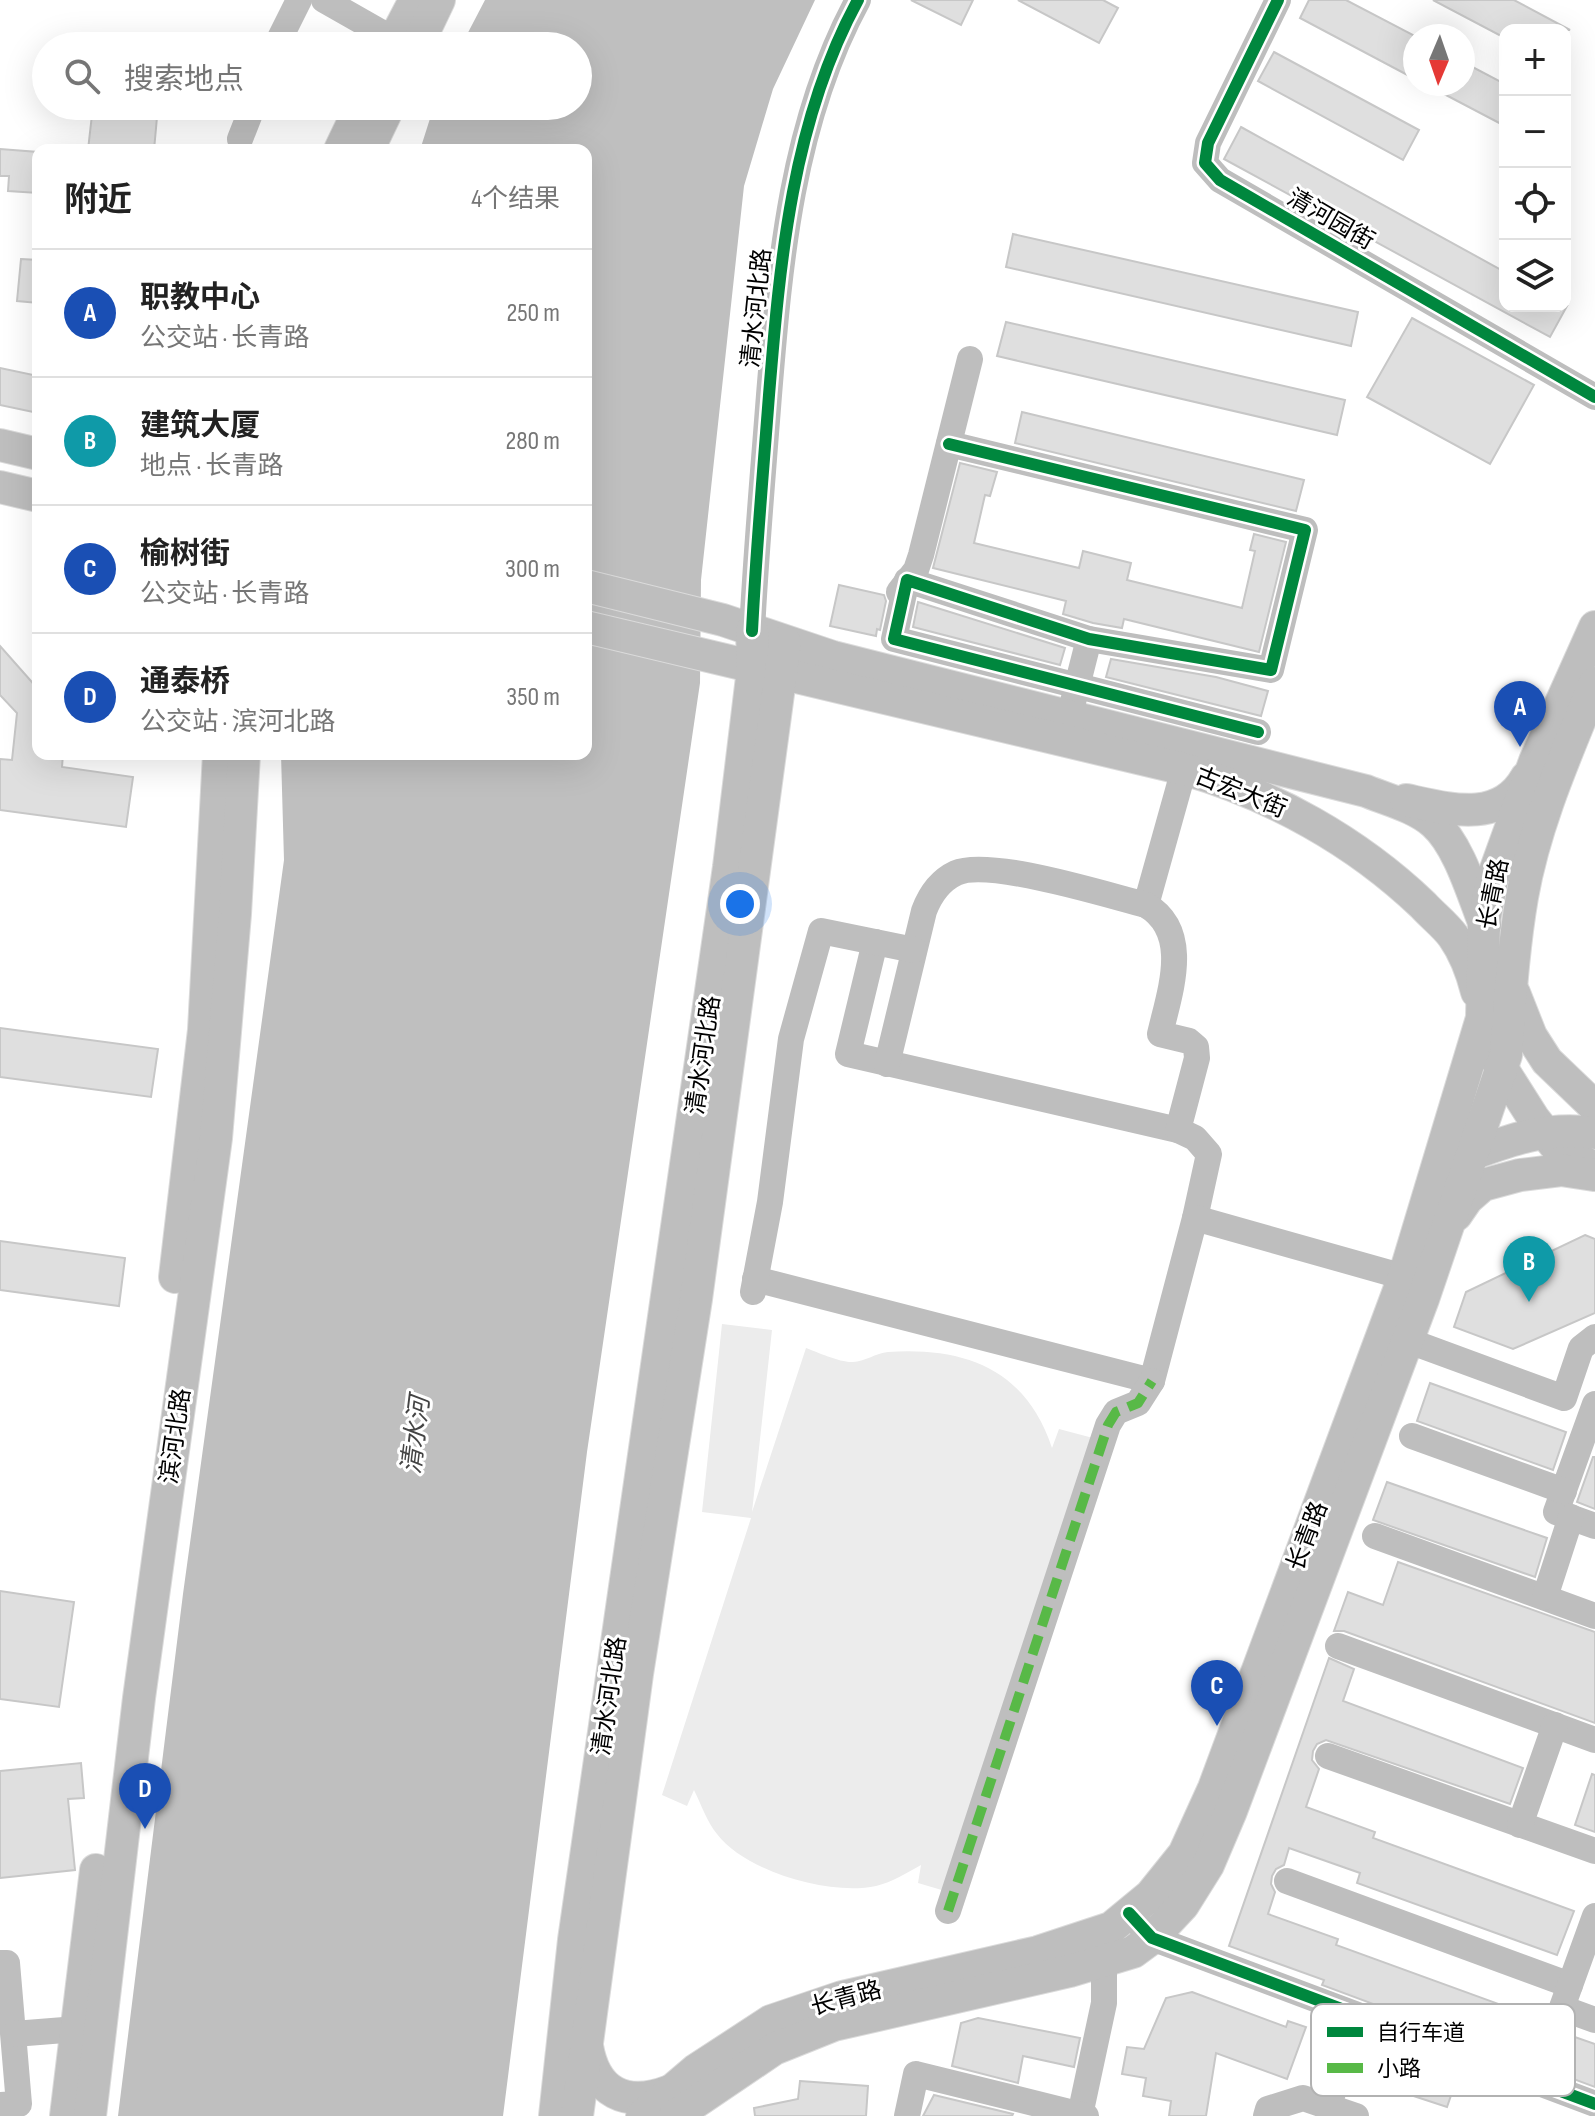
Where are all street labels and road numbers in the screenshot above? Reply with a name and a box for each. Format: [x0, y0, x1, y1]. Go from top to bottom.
street label: 清河园街 [1282, 183, 1380, 256]
street label: 清水河北路 [736, 247, 777, 369]
street label: 古宏大街 [1191, 761, 1291, 824]
street label: 长青路 [1472, 856, 1515, 932]
street label: 清水河北路 [681, 994, 726, 1117]
street label: 滨河北路 [154, 1387, 197, 1486]
street label: 长青路 [1281, 1497, 1334, 1575]
street label: 清水河北路 [587, 1635, 632, 1758]
street label: 长青路 [808, 1975, 885, 2022]

